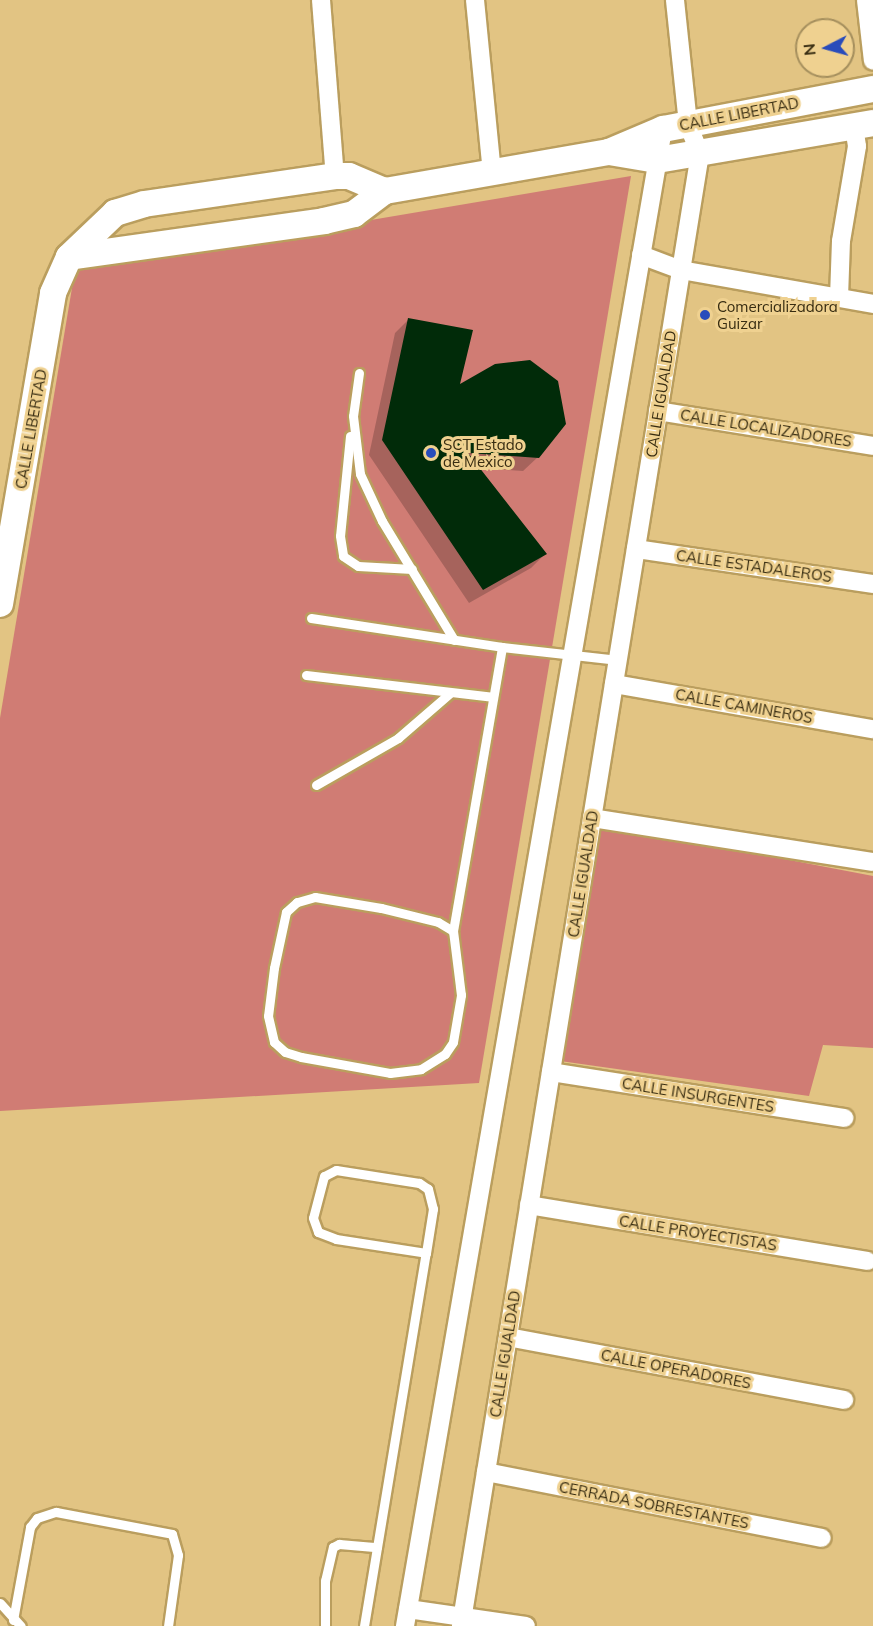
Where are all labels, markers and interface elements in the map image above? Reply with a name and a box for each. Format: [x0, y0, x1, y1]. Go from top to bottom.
north arrow [795, 18, 855, 78]
text: N [799, 43, 820, 57]
street label: CALLE LIBERTAD [678, 94, 800, 134]
place label: Comercializadora Guizar [717, 297, 838, 332]
marker: Comercializadora Guizar [698, 308, 712, 322]
street label: CALLE IGUALDAD [642, 329, 680, 459]
street label: CALLE LIBERTAD [12, 368, 50, 490]
street label: CALLE LOCALIZADORES [679, 406, 853, 450]
place label: SCT Estado de Mexico [443, 435, 523, 470]
marker: SCT Estado de Mexico [424, 446, 438, 460]
street label: CALLE ESTADALEROS [675, 546, 833, 586]
street label: CALLE CAMINEROS [674, 685, 814, 727]
street label: CALLE IGUALDAD [564, 809, 602, 939]
street label: CALLE INSURGENTES [621, 1074, 775, 1116]
street label: CALLE PROYECTISTAS [618, 1212, 778, 1254]
street label: CALLE IGUALDAD [486, 1289, 524, 1419]
street label: CALLE OPERADORES [599, 1346, 753, 1392]
street label: CERRADA SOBRESTANTES [557, 1478, 751, 1532]

